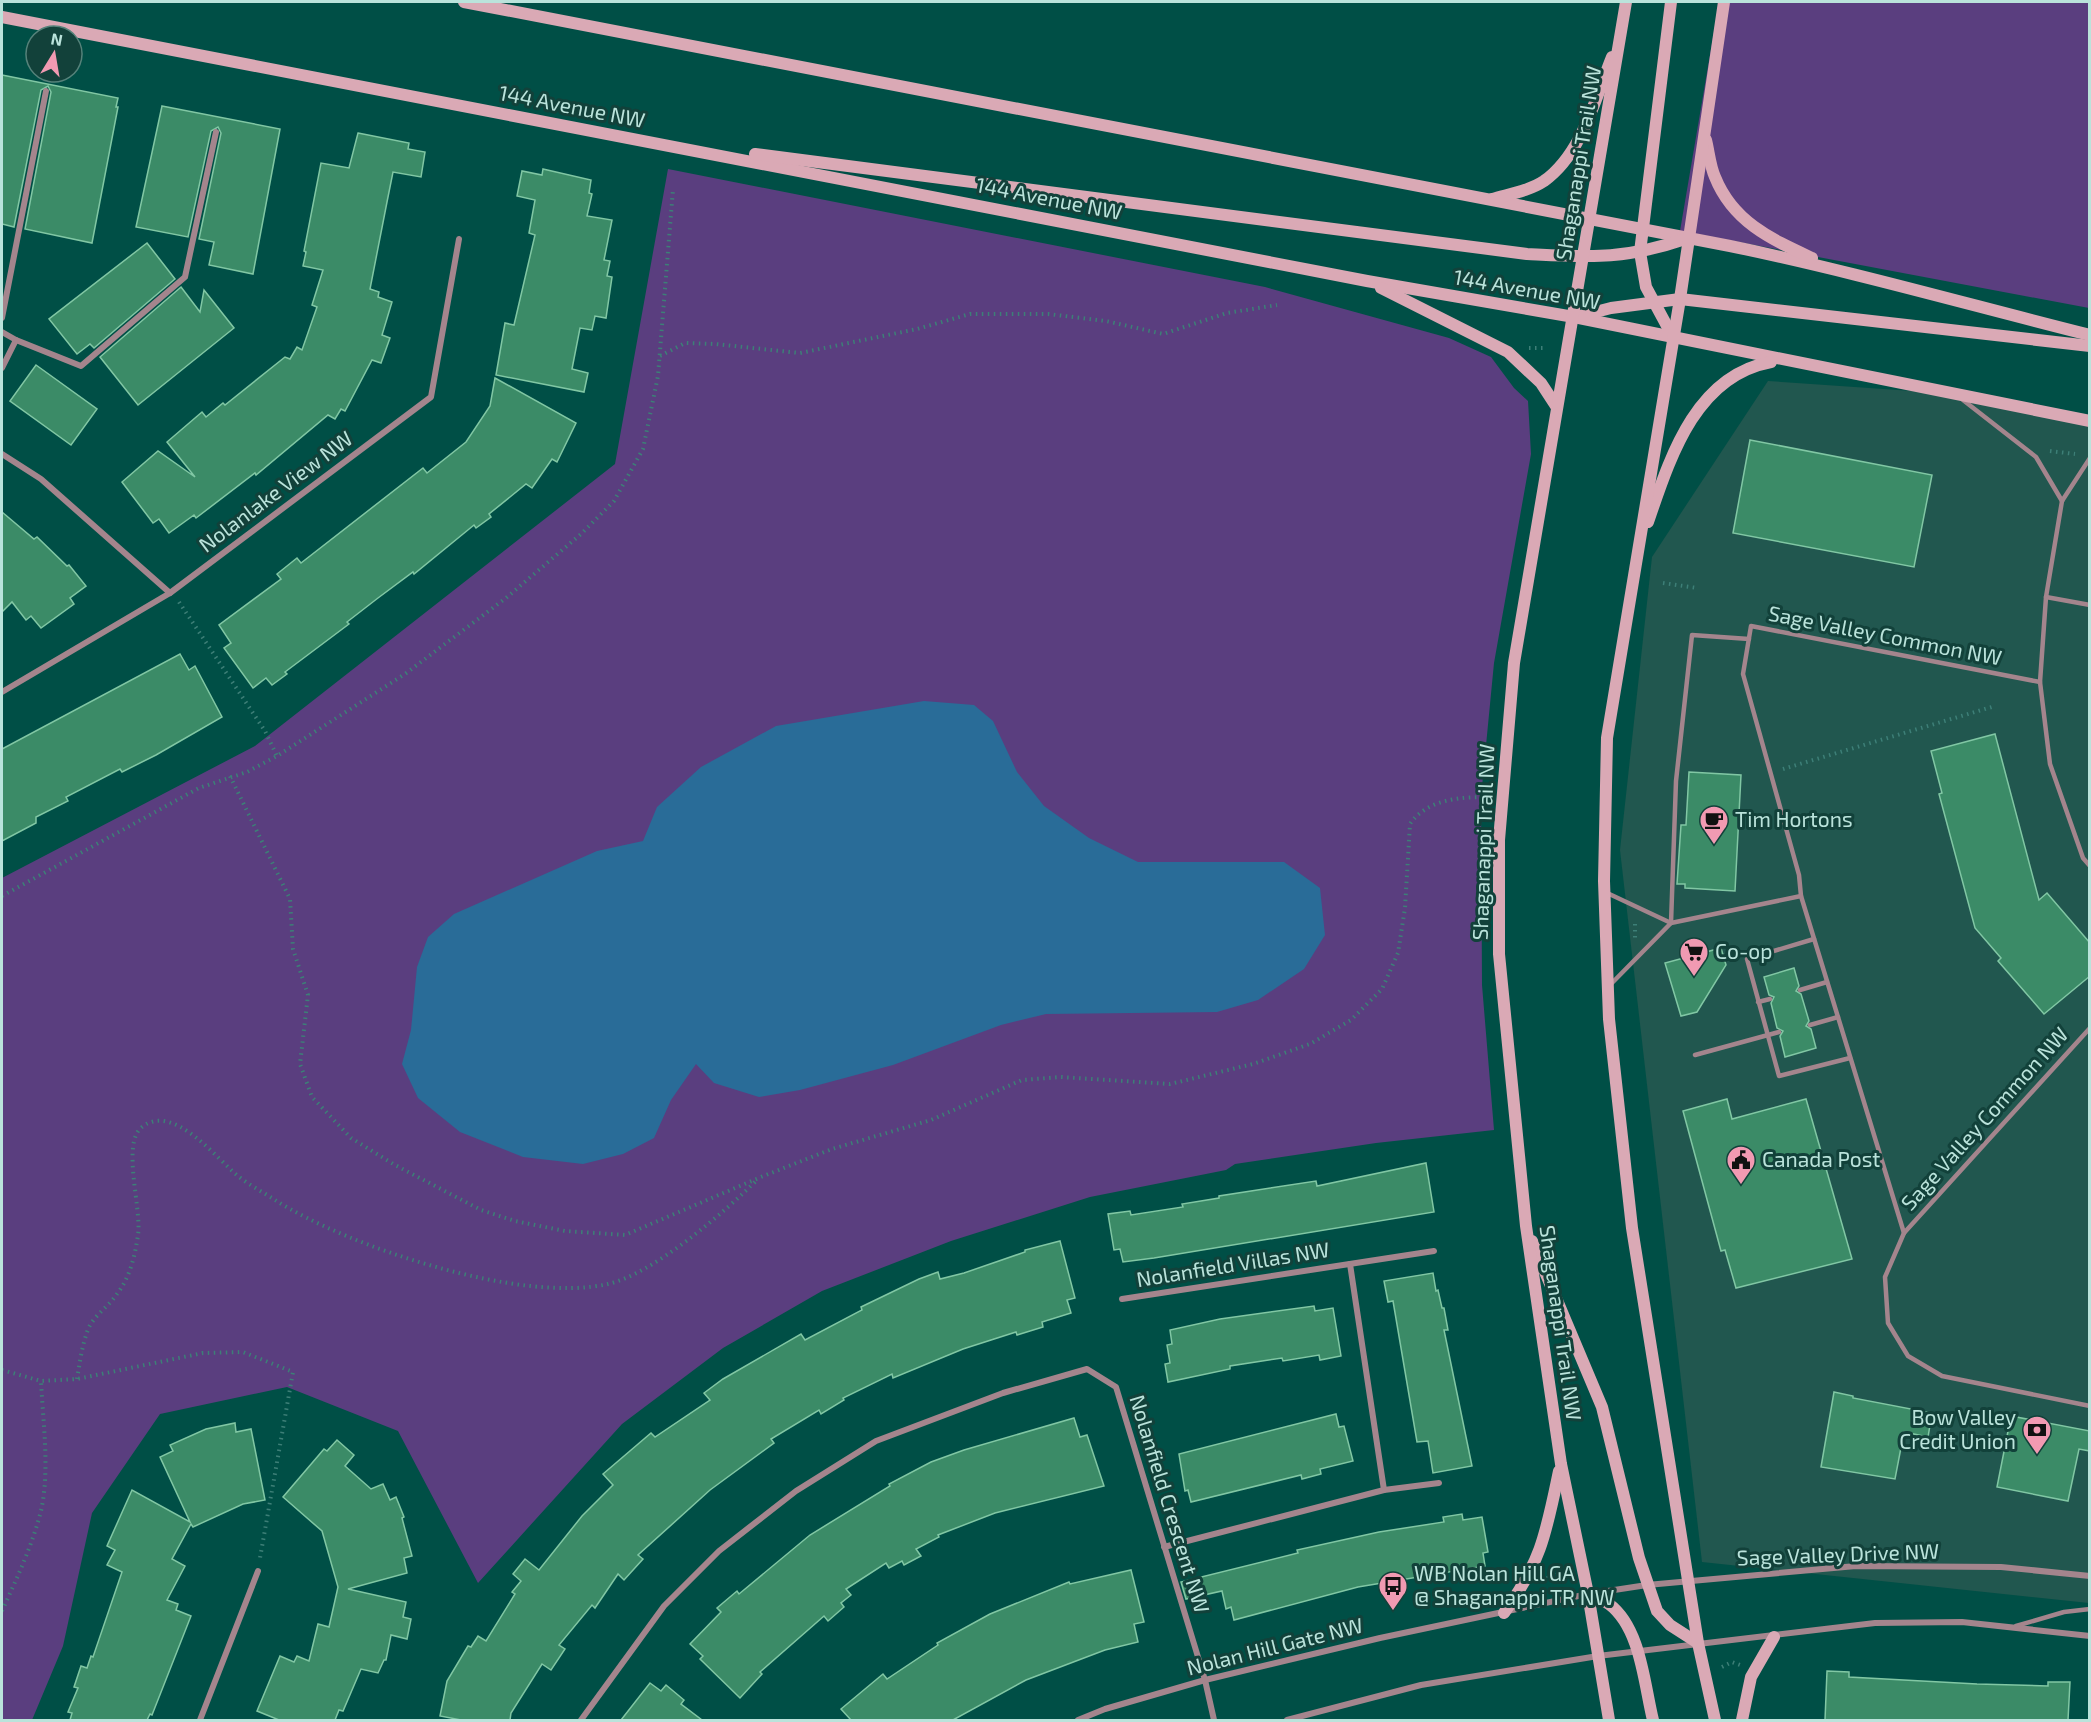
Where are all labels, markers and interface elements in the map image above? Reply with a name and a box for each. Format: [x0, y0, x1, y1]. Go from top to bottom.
north arrow [24, 24, 84, 84]
text: N [49, 28, 64, 49]
street label: Shaganappi Trail NW [1550, 64, 1605, 262]
street label: 144 Avenue NW [497, 79, 647, 132]
street label: 144 Avenue NW [974, 171, 1124, 224]
street label: 144 Avenue NW [1452, 263, 1602, 314]
street label: Nolanlake View NW [193, 425, 357, 557]
street label: Sage Valley Common NW [1766, 600, 2004, 669]
street label: Shaganappi Trail NW [1467, 743, 1498, 941]
cafe icon: Tim Hortons [1698, 804, 1730, 846]
place label: Tim Hortons [1735, 806, 1853, 831]
supermarket icon: Co-op [1678, 936, 1710, 978]
place label: Co-op [1715, 938, 1772, 963]
street label: Sage Valley Common NW [1895, 1021, 2073, 1215]
public building icon: Canada Post [1725, 1144, 1757, 1186]
place label: Canada Post [1762, 1146, 1880, 1171]
street label: Shaganappi Trail NW [1535, 1224, 1588, 1422]
street label: Nolanfield Villas NW [1134, 1236, 1331, 1291]
street label: Nolanfield Crescent NW [1125, 1392, 1216, 1616]
place label: Bow Valley Credit Union [1899, 1404, 2016, 1453]
bank icon: Bow Valley Credit Union [2021, 1414, 2053, 1456]
street label: Sage Valley Drive NW [1736, 1537, 1940, 1570]
place label: WB Nolan Hill GA @ Shaganappi TR NW [1414, 1560, 1615, 1609]
bus stop icon: WB Nolan Hill GA @ Shaganappi TR NW [1377, 1570, 1409, 1612]
street label: Nolan Hill Gate NW [1184, 1612, 1365, 1680]

